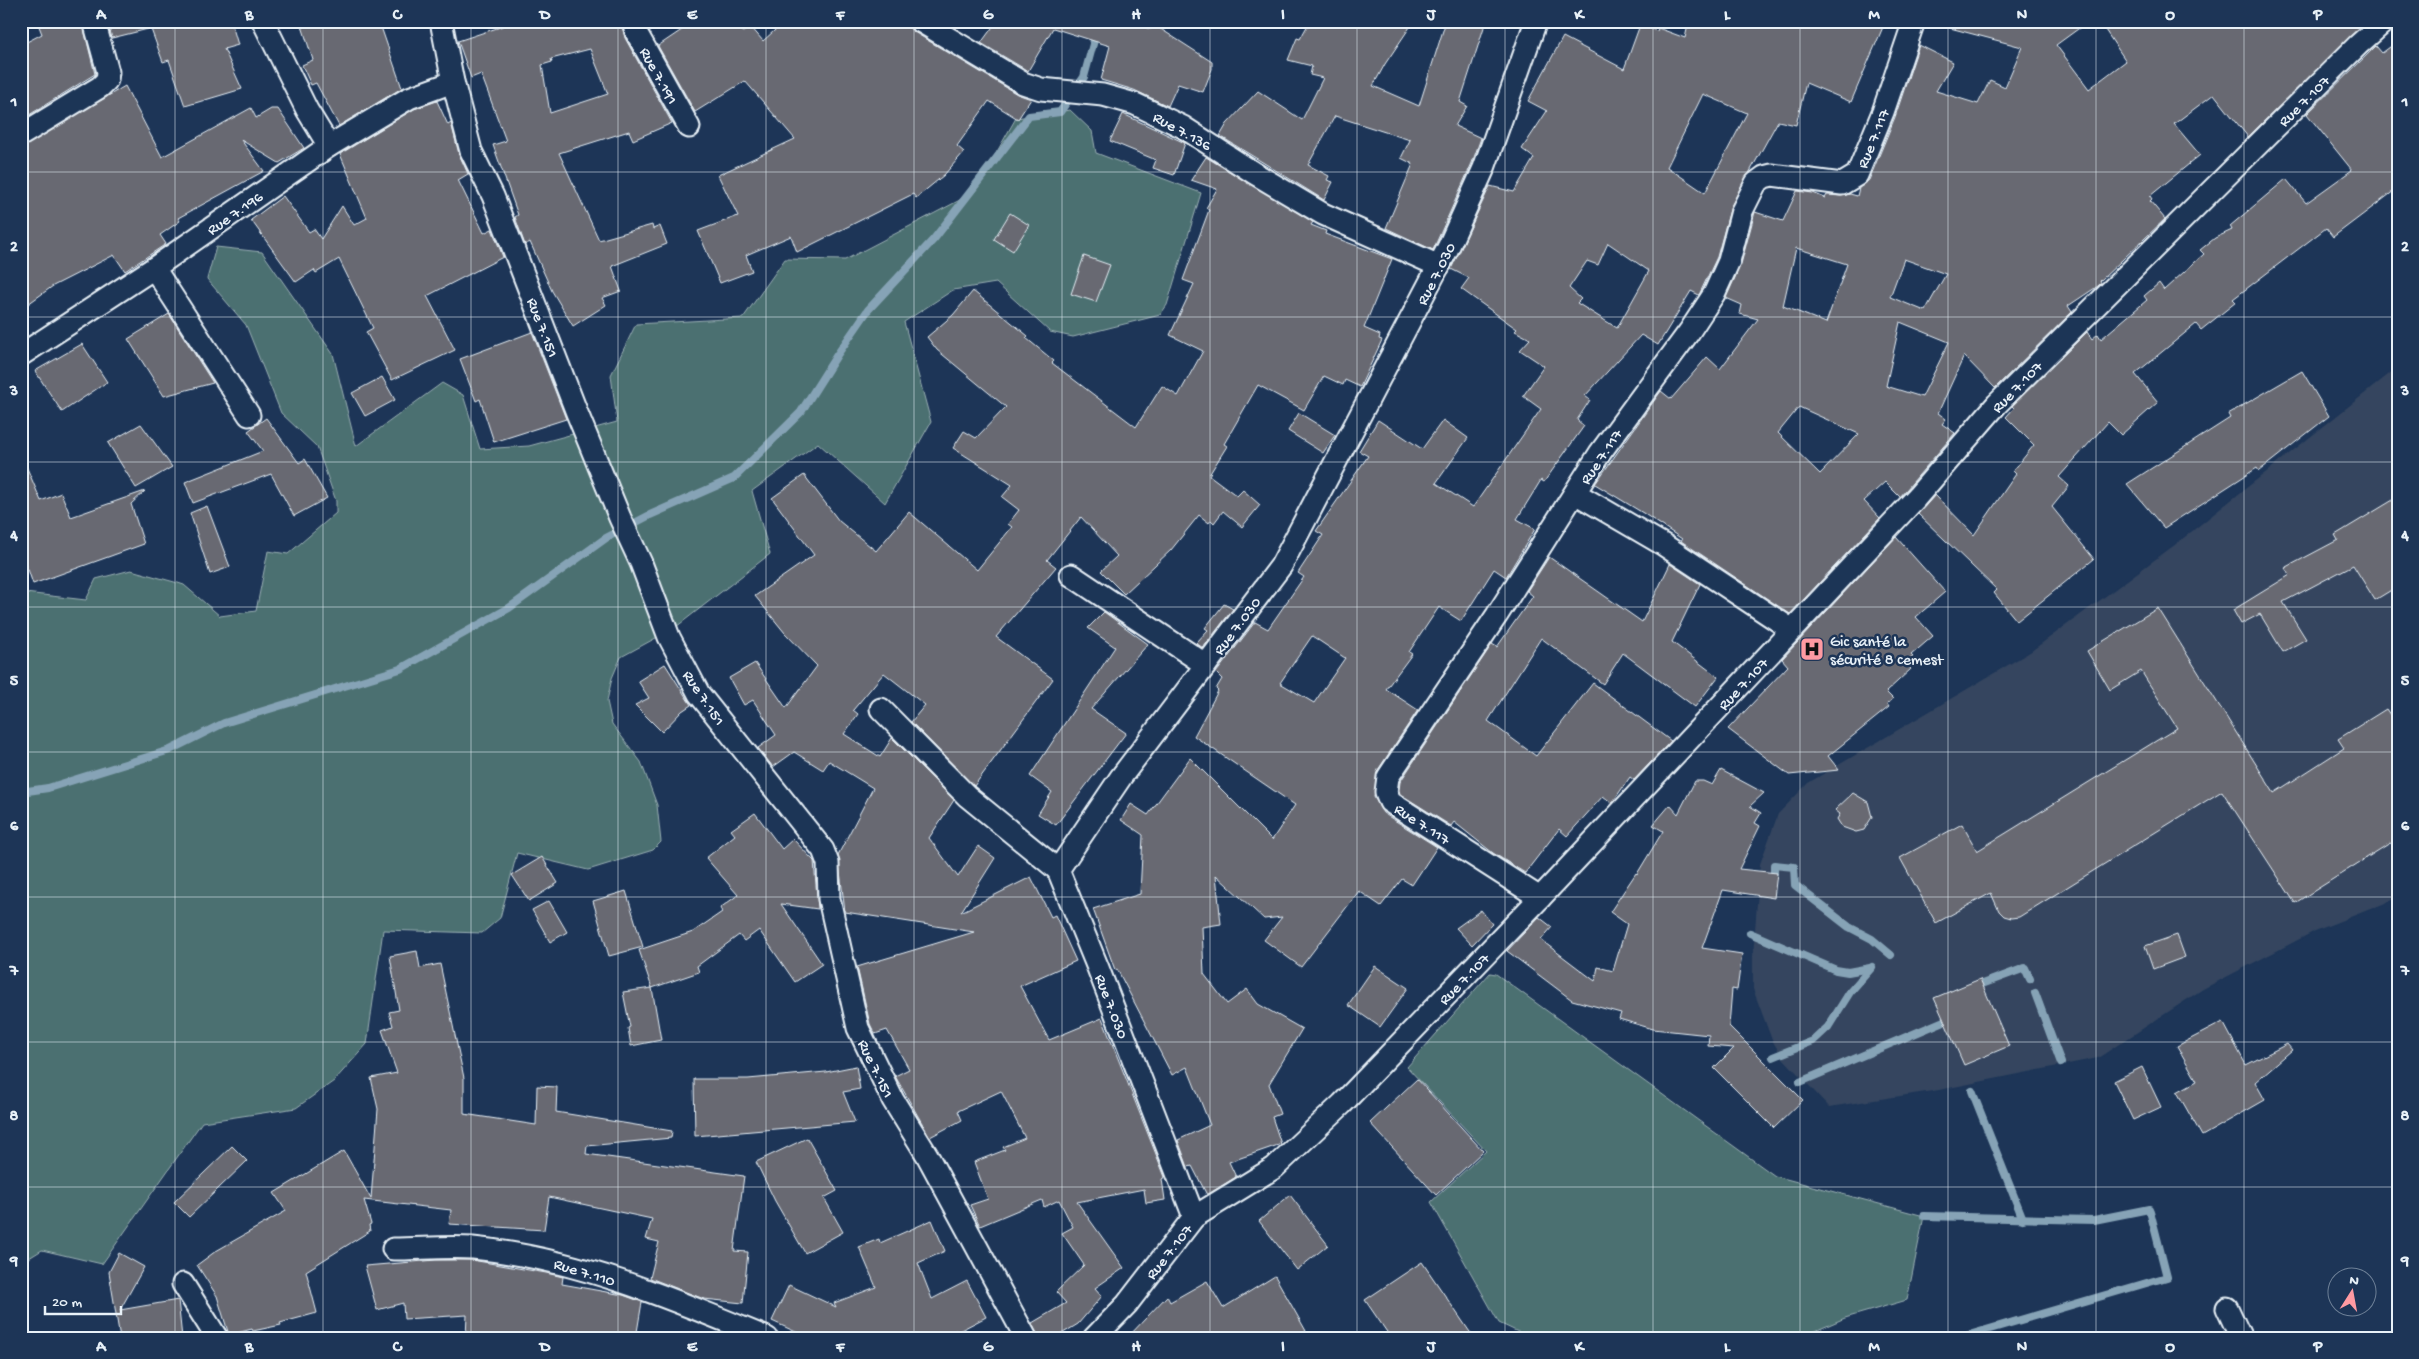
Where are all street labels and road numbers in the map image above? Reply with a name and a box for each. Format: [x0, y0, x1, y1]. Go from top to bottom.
street label: Rue 7.191 [634, 45, 680, 109]
street label: Rue 7.107 [2276, 72, 2336, 132]
street label: Rue 7.117 [1855, 106, 1896, 172]
street label: Rue 7.136 [1149, 109, 1215, 157]
street label: Rue 7.196 [204, 188, 268, 241]
street label: Rue 7.030 [1414, 240, 1462, 309]
street label: Rue 7.151 [521, 296, 561, 361]
street label: Rue 7.107 [1989, 358, 2048, 418]
street label: Rue 7.117 [1578, 426, 1629, 489]
street label: Rue 7.030 [1211, 594, 1267, 660]
street label: Rue 7.107 [1715, 655, 1774, 716]
street label: Rue 7.151 [677, 668, 727, 730]
street label: Rue 7.117 [1390, 801, 1453, 851]
street label: Rue 7.107 [1436, 950, 1495, 1010]
street label: Rue 7.030 [1089, 972, 1131, 1042]
street label: Rue 7.151 [852, 1037, 896, 1102]
street label: Rue 7.107 [1143, 1221, 1199, 1285]
street label: Rue 7.110 [551, 1256, 617, 1293]

